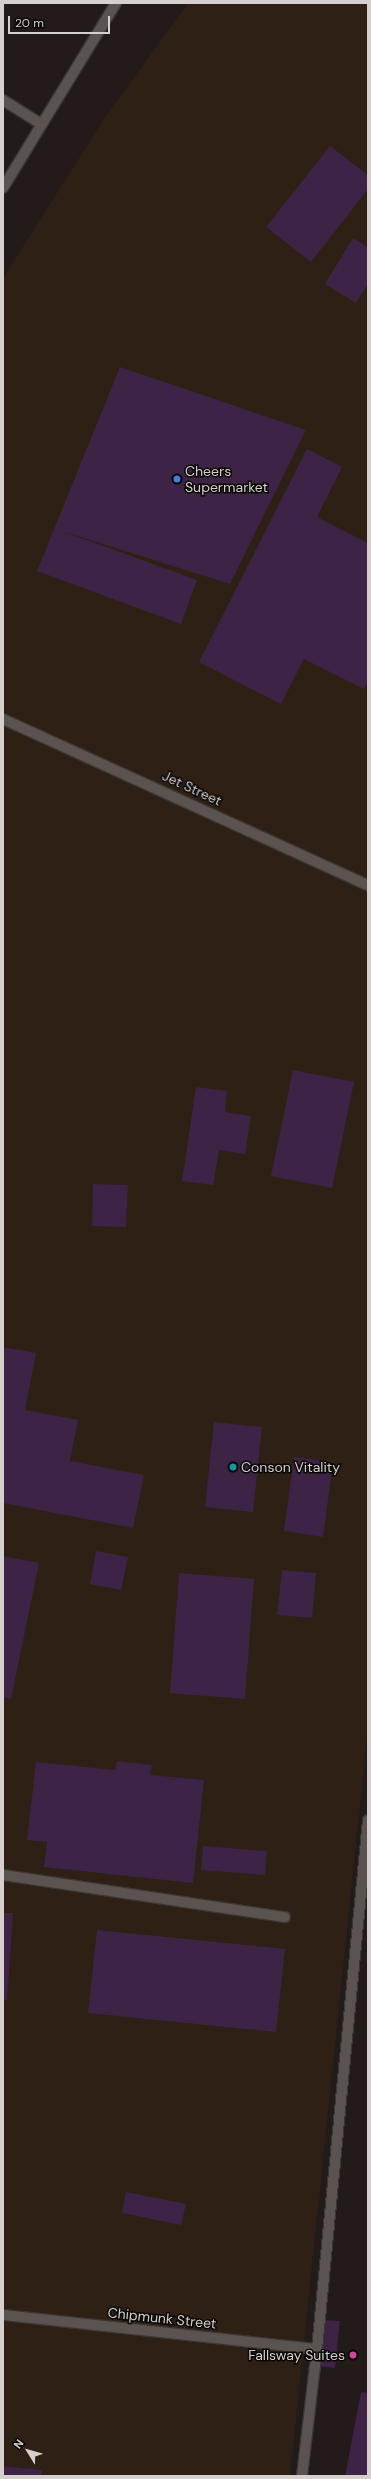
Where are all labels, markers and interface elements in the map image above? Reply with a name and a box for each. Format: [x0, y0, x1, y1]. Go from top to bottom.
scale bar [10, 8, 112, 34]
text: 20 m [15, 15, 44, 31]
place label: Cheers Supermarket [185, 463, 268, 496]
marker: Cheers Supermarket [172, 474, 182, 484]
street label: Jet Street [160, 767, 224, 809]
place label: Conson Vitality [241, 1459, 340, 1475]
marker: Conson Vitality [228, 1462, 238, 1472]
street label: Chipmunk Street [107, 2304, 217, 2332]
place label: Fallsway Suites [248, 2347, 345, 2363]
marker: Fallsway Suites [348, 2350, 358, 2360]
north arrow [8, 2431, 48, 2471]
text: N [10, 2436, 26, 2451]

